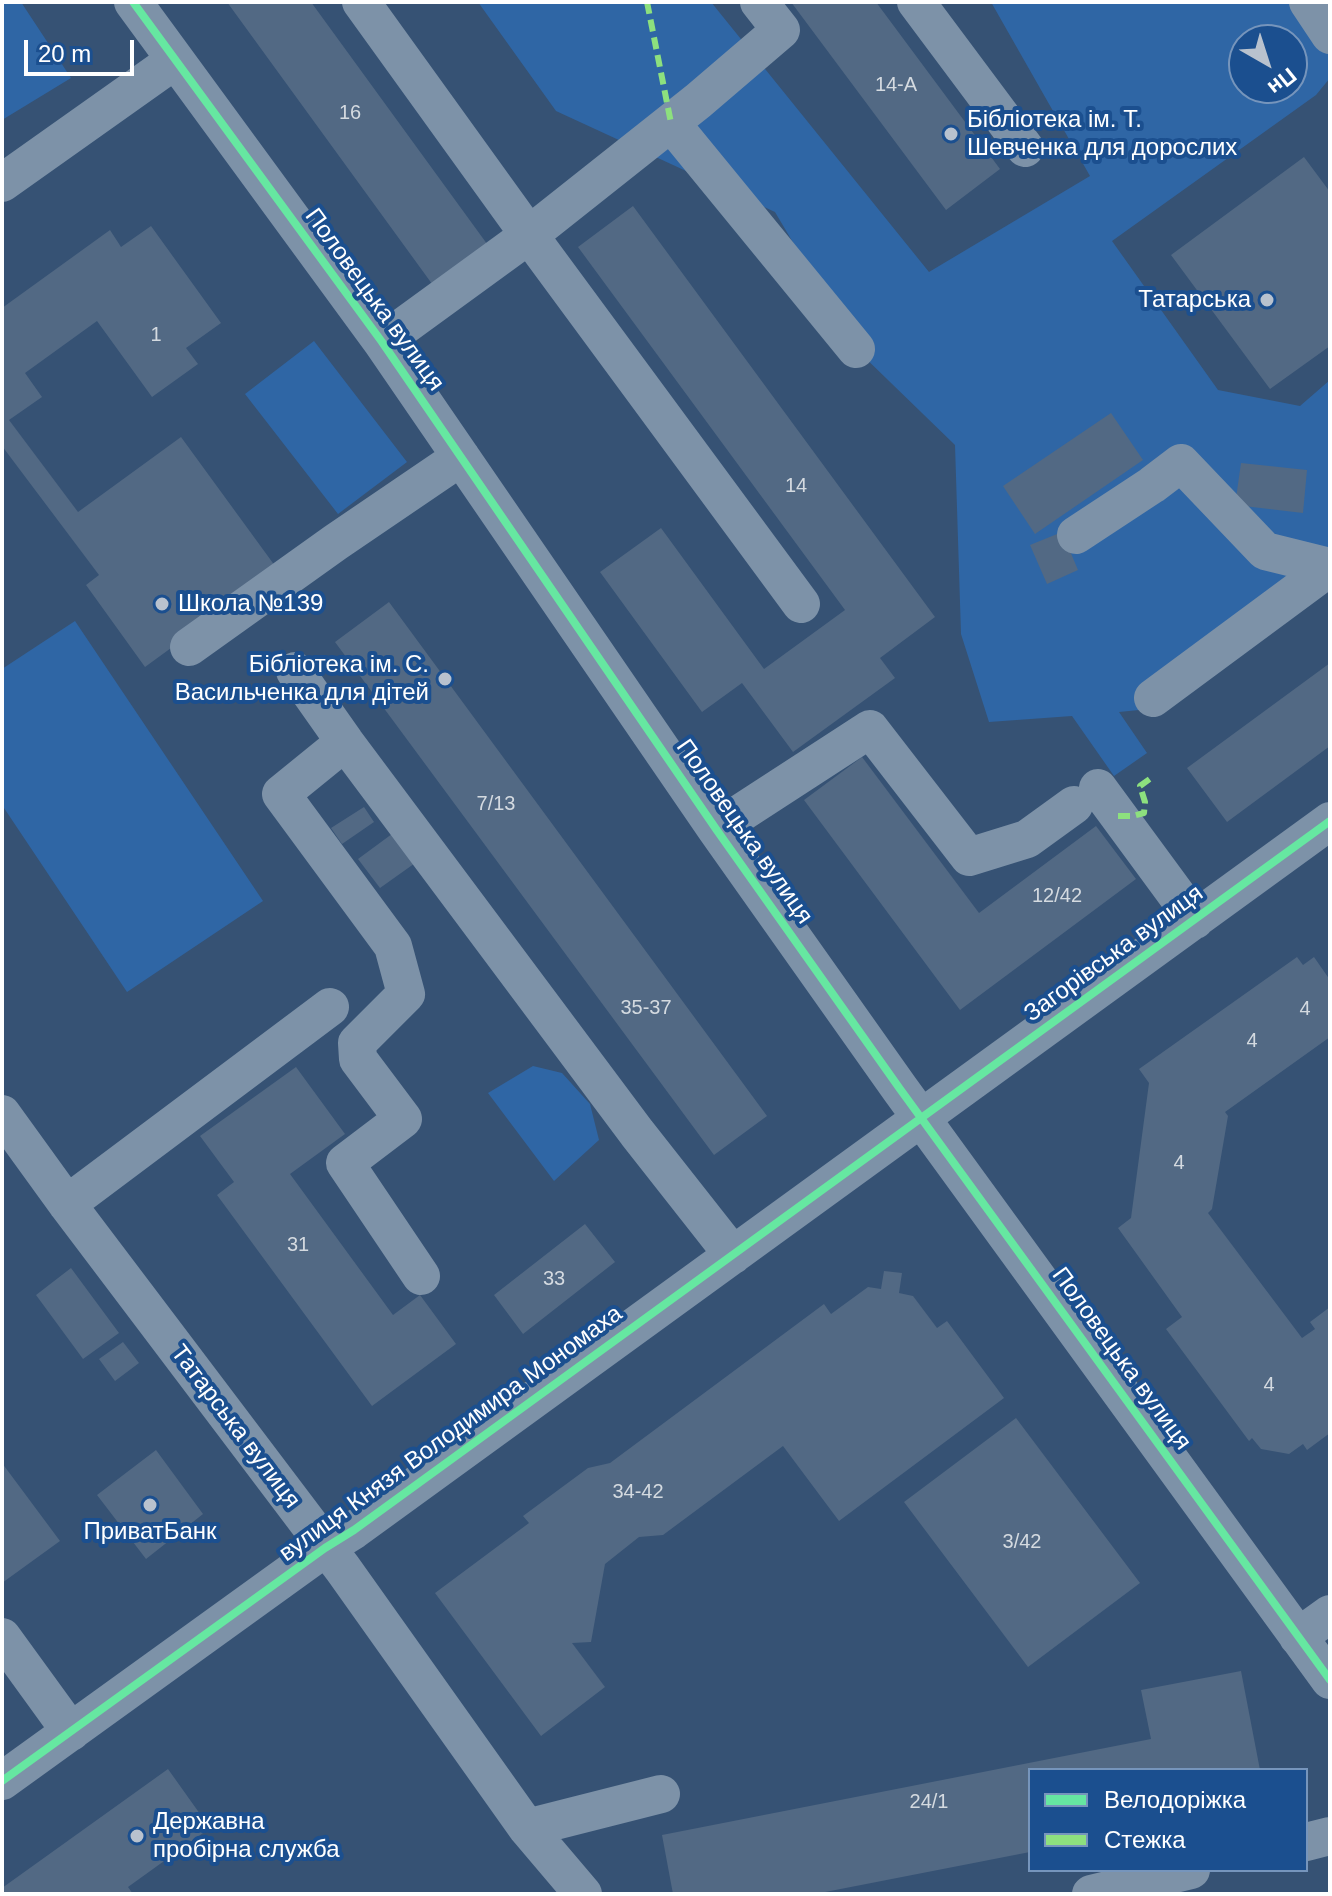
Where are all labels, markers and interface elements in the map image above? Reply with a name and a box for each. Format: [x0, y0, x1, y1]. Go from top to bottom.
scale bar [28, 24, 138, 74]
north arrow [1228, 24, 1308, 104]
text: 20 m [38, 40, 91, 67]
text: Пн [1263, 63, 1301, 100]
house number: 14-А [875, 73, 917, 97]
house number: 16 [339, 101, 361, 125]
place label: Бібліотека ім. Т. Шевченка для дорослих [967, 106, 1237, 162]
marker: Бібліотека ім. Т. Шевченка для дорослих [942, 125, 960, 143]
street label: Половецька вулиця [298, 203, 450, 397]
place label: Татарська [1138, 286, 1251, 314]
marker: Татарська [1258, 291, 1276, 309]
house number: 1 [150, 323, 162, 347]
house number: 14 [785, 474, 807, 498]
place label: Школа №139 [178, 590, 323, 618]
marker: Школа №139 [153, 595, 171, 613]
place label: Бібліотека ім. С. Васильченка для дітей [175, 651, 429, 707]
marker: Бібліотека ім. С. Васильченка для дітей [436, 670, 454, 688]
street label: Половецька вулиця [669, 734, 819, 930]
house number: 7/13 [477, 792, 515, 816]
street label: Загорівська вулиця [1019, 879, 1209, 1029]
house number: 12/42 [1032, 884, 1082, 908]
house number: 35-37 [620, 996, 672, 1020]
house number: 4 [1299, 997, 1311, 1021]
house number: 4 [1246, 1029, 1258, 1053]
house number: 4 [1173, 1151, 1185, 1175]
house number: 31 [287, 1233, 309, 1257]
street label: Половецька вулиця [1045, 1262, 1197, 1456]
house number: 33 [543, 1267, 565, 1291]
street label: вулиця Князя Володимира Мономаха [274, 1300, 628, 1568]
street label: Татарська вулиця [164, 1340, 306, 1514]
house number: 4 [1263, 1373, 1275, 1397]
house number: 34-42 [612, 1480, 664, 1504]
marker: ПриватБанк [141, 1496, 159, 1514]
place label: ПриватБанк [83, 1518, 217, 1546]
house number: 3/42 [1003, 1530, 1041, 1554]
legend [1028, 1768, 1308, 1872]
text: Велодоріжка [1104, 1786, 1246, 1813]
house number: 24/1 [910, 1790, 948, 1814]
place label: Державна пробірна служба [153, 1808, 340, 1864]
text: Стежка [1104, 1826, 1186, 1853]
marker: Державна пробірна служба [128, 1827, 146, 1845]

